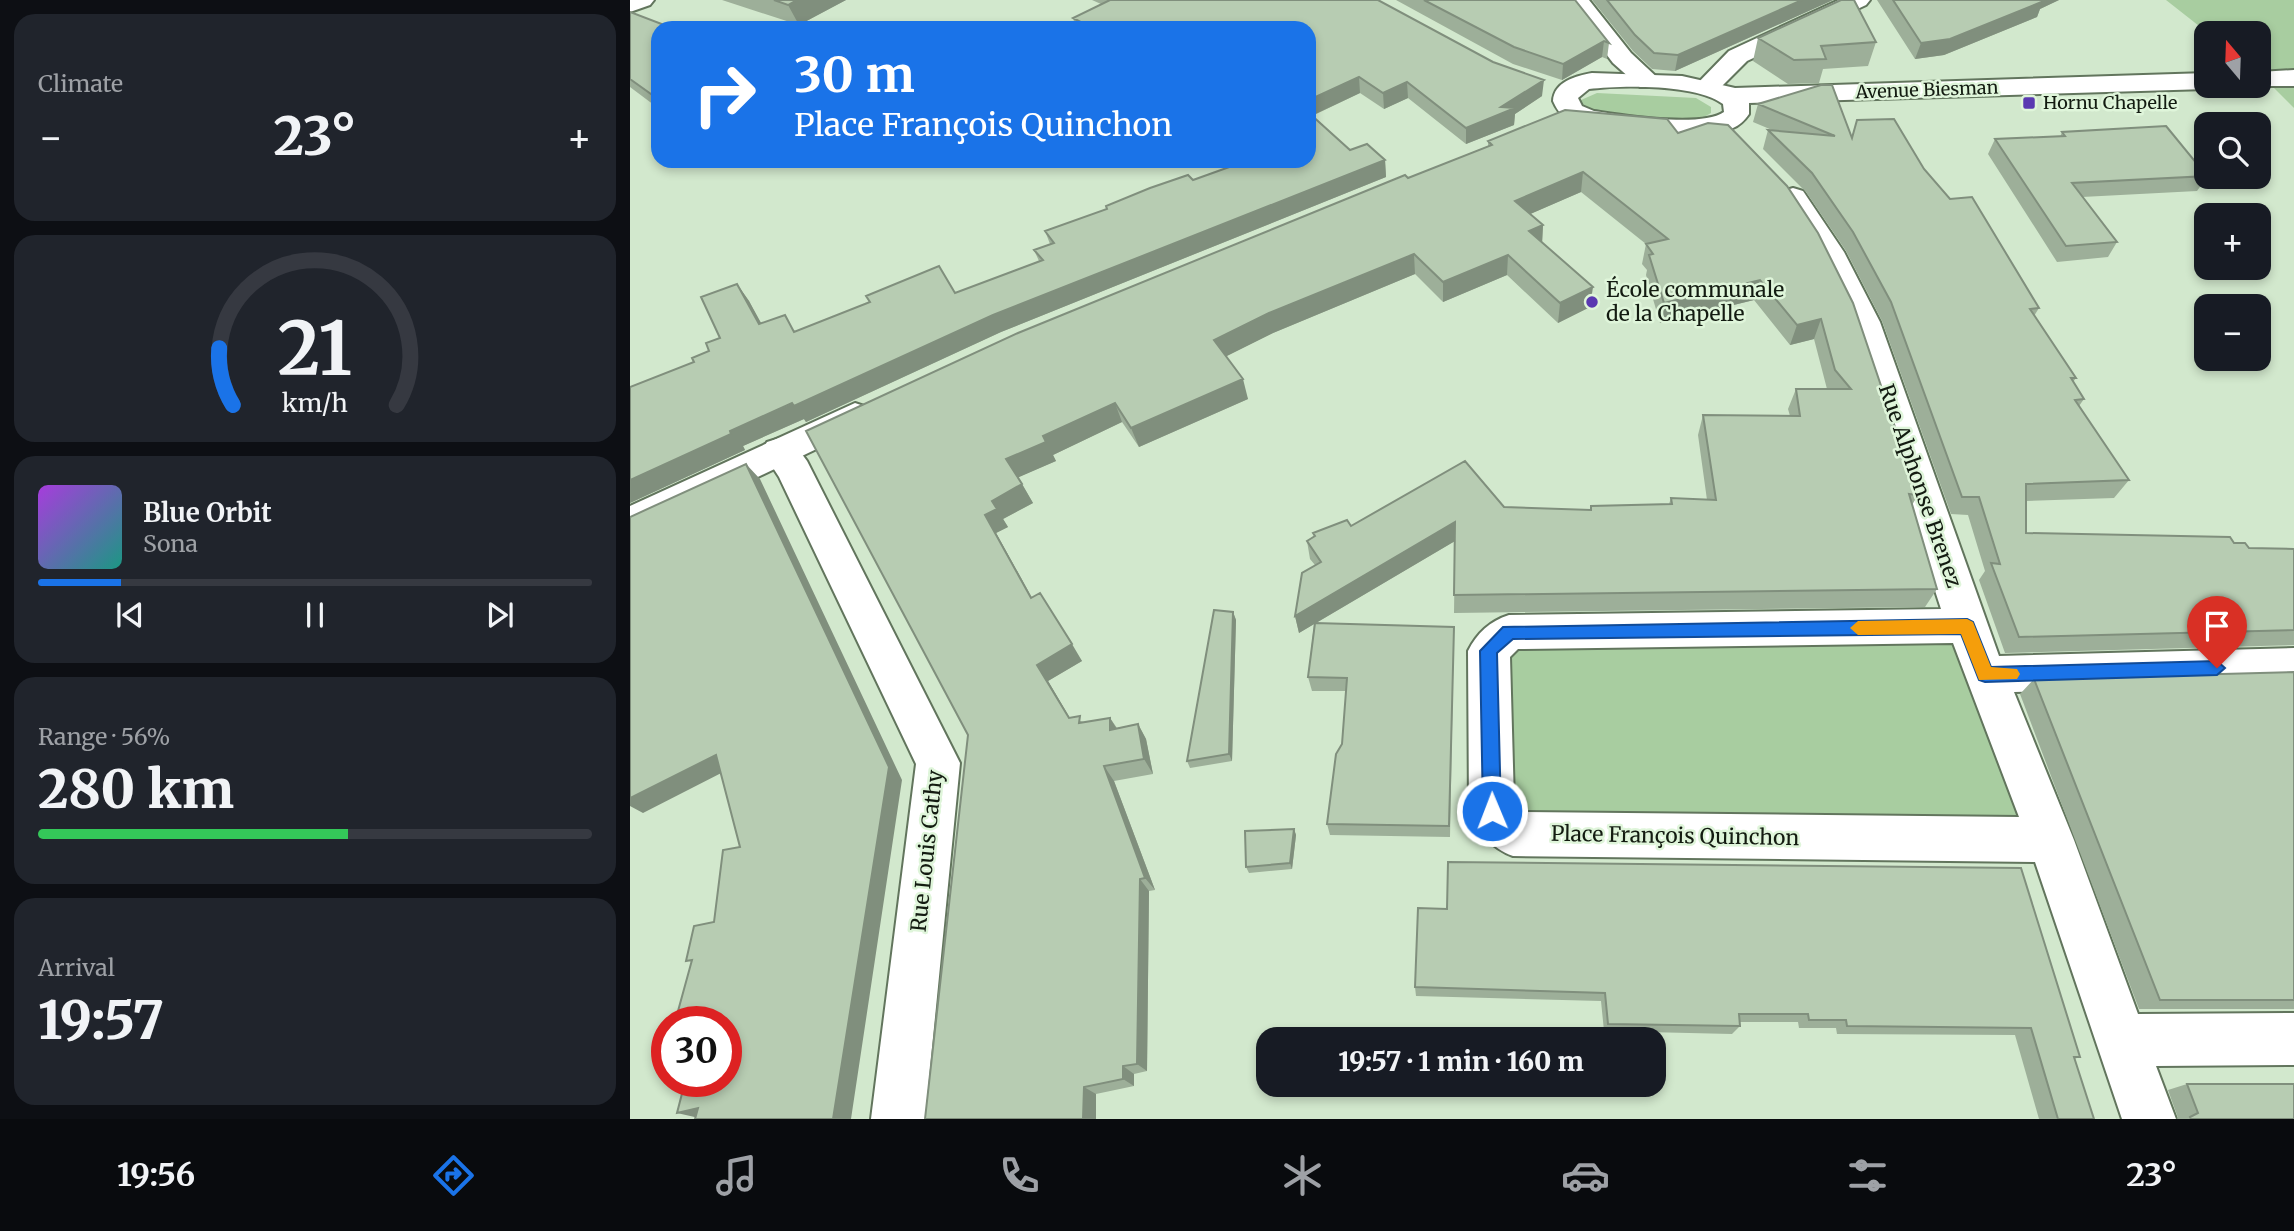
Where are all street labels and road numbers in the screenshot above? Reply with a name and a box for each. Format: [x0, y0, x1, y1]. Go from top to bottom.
street label: Avenue Biesman [1854, 76, 1999, 104]
street label: Rue Alphonse Brenez [1873, 380, 1968, 591]
street label: Rue Louis Cathy [905, 768, 949, 933]
street label: Place François Quinchon [1551, 820, 1799, 851]

